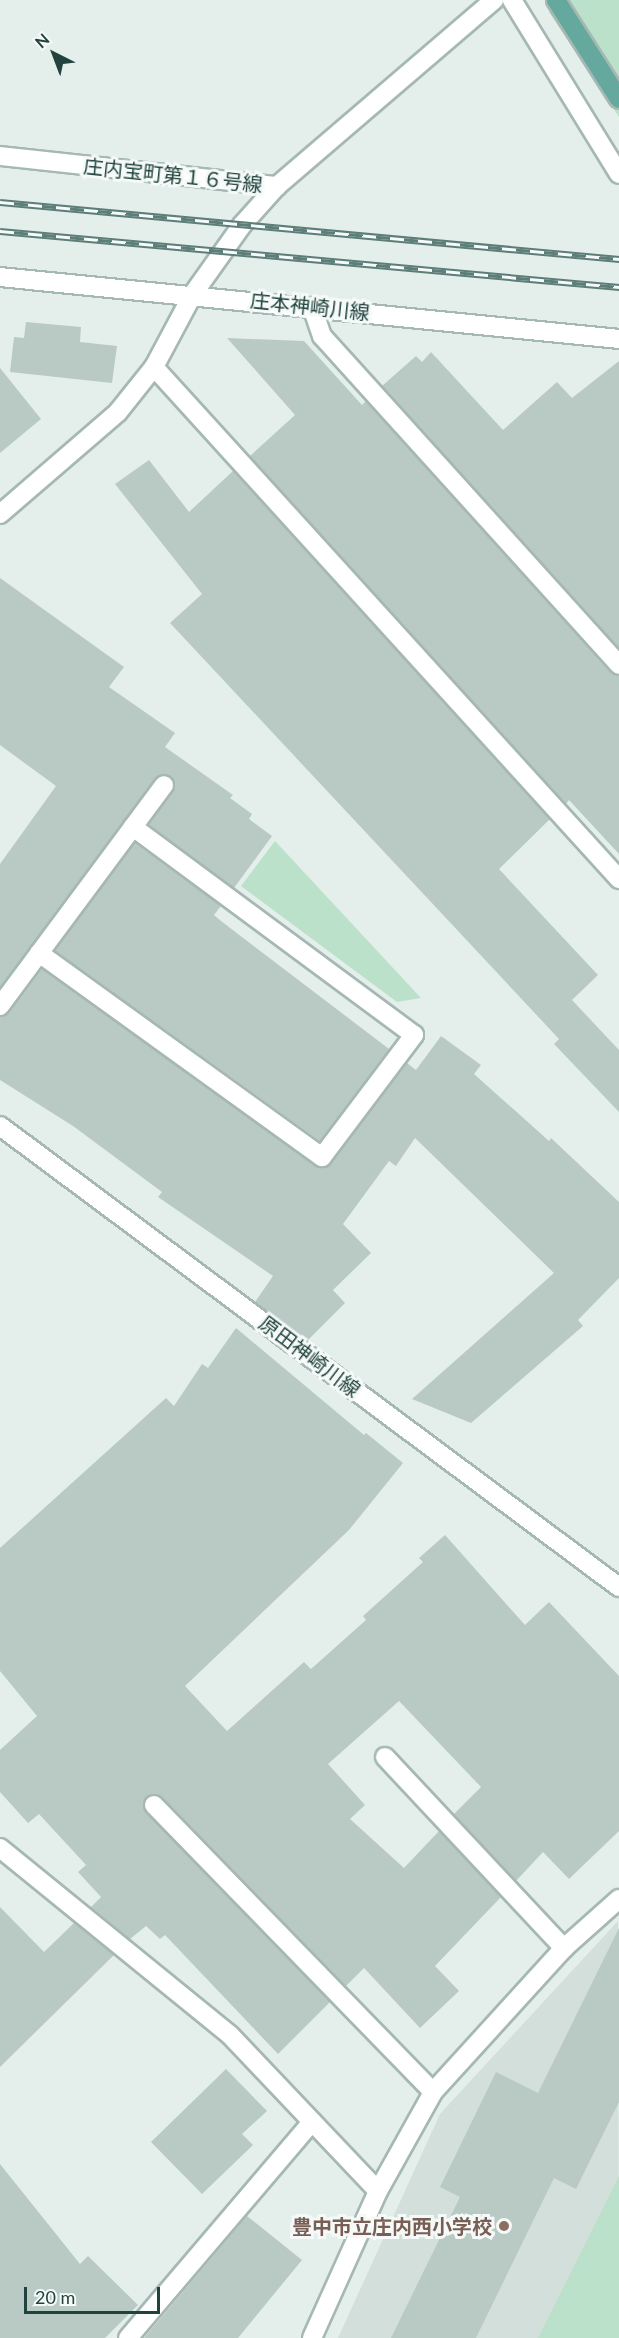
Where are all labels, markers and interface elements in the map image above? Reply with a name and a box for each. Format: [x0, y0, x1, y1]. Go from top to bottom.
north arrow [24, 24, 84, 84]
text: N [31, 29, 53, 51]
street label: 庄内宝町第１６号線 [82, 154, 264, 196]
street label: 庄本神崎川線 [249, 288, 371, 324]
street label: 原田神崎川線 [255, 1310, 365, 1402]
place label: 豊中市立庄内西小学校 [292, 2214, 492, 2238]
marker: 豊中市立庄内西小学校 [497, 2219, 511, 2233]
scale bar [27, 2275, 164, 2313]
text: 20 m [35, 2286, 75, 2308]

